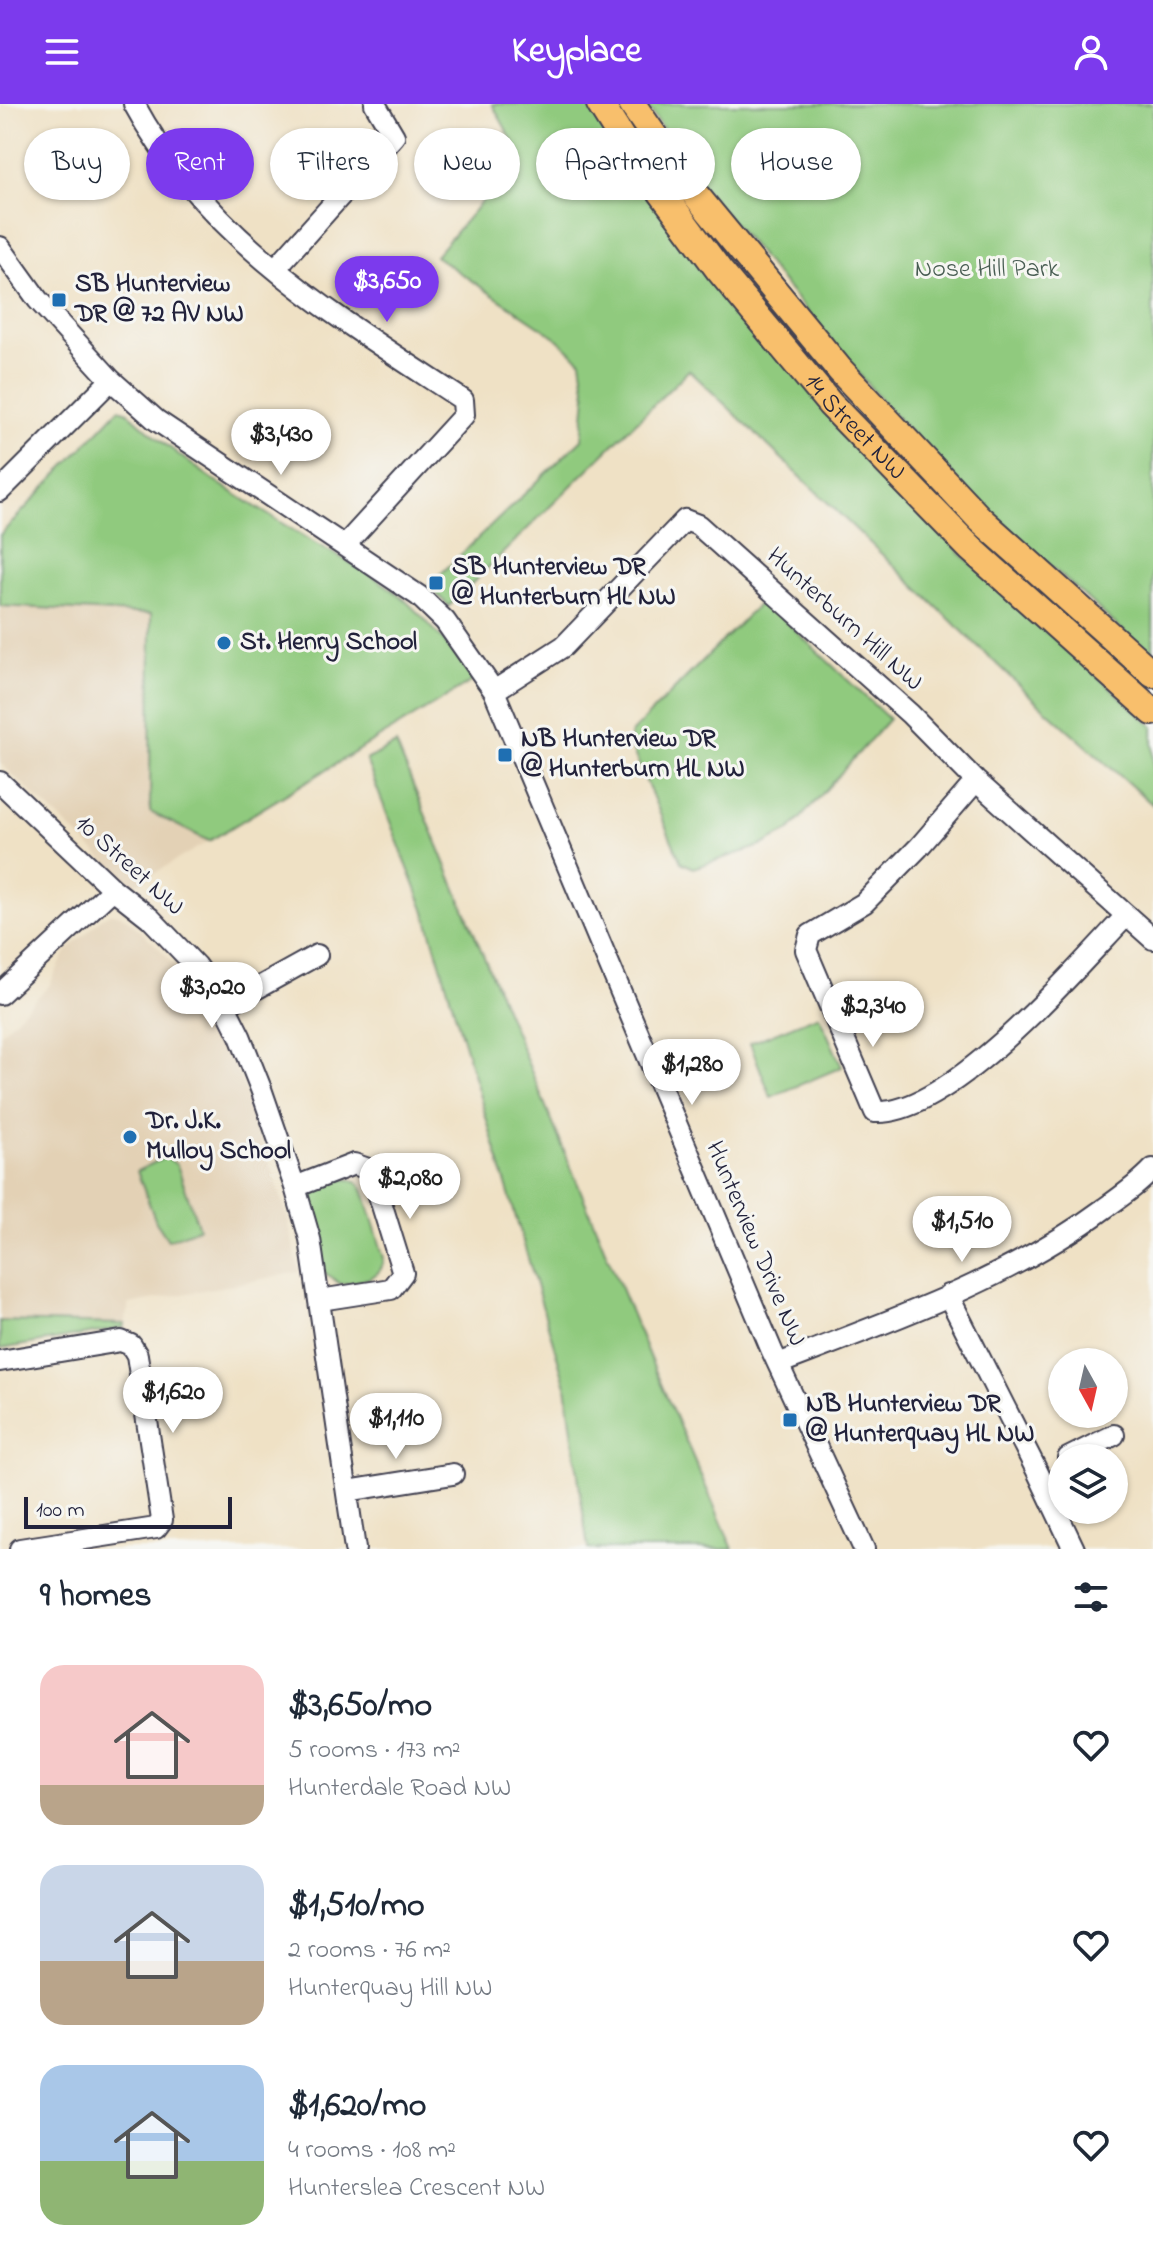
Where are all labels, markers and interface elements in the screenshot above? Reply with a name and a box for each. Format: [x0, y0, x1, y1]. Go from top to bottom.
text: Keyplace [512, 26, 641, 79]
icon: menu [40, 30, 84, 74]
icon: person [1069, 30, 1113, 74]
chip: Buy [24, 128, 130, 200]
chip: Rent [146, 128, 254, 200]
chip: Filters [270, 128, 398, 200]
chip: New [414, 128, 520, 200]
chip: Apartment [536, 128, 715, 200]
chip: House [731, 128, 861, 200]
park label: Nose Hill Park [915, 251, 1060, 289]
pin: $3,650 [322, 256, 452, 324]
text: $3,650 [353, 263, 421, 301]
place label: SB Hunterview DR @ 72 AV NW [74, 266, 244, 334]
marker: SB Hunterview DR @ 72 AV NW [50, 291, 68, 309]
street label: 14 Street NW [794, 366, 914, 490]
pin: $3,430 [216, 409, 346, 477]
text: $3,430 [249, 416, 313, 454]
street label: Hunterburn Hill NW [757, 539, 931, 701]
place label: SB Hunterview DR @ Hunterburn HL NW [452, 549, 676, 617]
marker: SB Hunterview DR @ Hunterburn HL NW [427, 574, 445, 592]
place label: St. Henry School [240, 624, 417, 662]
marker: St. Henry School [215, 634, 233, 652]
place label: NB Hunterview DR @ Hunterburn HL NW [521, 721, 745, 789]
marker: NB Hunterview DR @ Hunterburn HL NW [496, 746, 514, 764]
street label: 10 Street NW [66, 806, 192, 926]
pin: $3,020 [147, 962, 277, 1030]
text: $3,020 [179, 969, 245, 1007]
pin: $2,340 [808, 981, 938, 1049]
text: $2,340 [840, 988, 906, 1026]
pin: $1,280 [627, 1039, 757, 1107]
text: $1,280 [661, 1046, 723, 1084]
place label: Dr. J.K. Mulloy School [145, 1103, 291, 1171]
marker: Dr. J.K. Mulloy School [121, 1128, 139, 1146]
street label: Hunterview Drive NW [695, 1136, 815, 1352]
pin: $2,080 [345, 1153, 475, 1221]
text: $2,080 [377, 1160, 443, 1198]
pin: $1,510 [897, 1196, 1027, 1264]
text: $1,510 [931, 1203, 993, 1241]
north arrow [1048, 1348, 1128, 1428]
map controls [1048, 1348, 1128, 1524]
pin: $1,620 [108, 1367, 238, 1435]
text: $1,620 [141, 1374, 205, 1412]
place label: NB Hunterview DR @ Hunterquay HL NW [806, 1386, 1034, 1454]
pin: $1,110 [331, 1393, 461, 1461]
text: $1,110 [368, 1400, 424, 1438]
marker: NB Hunterview DR @ Hunterquay HL NW [781, 1411, 799, 1429]
button: layers [1048, 1444, 1128, 1524]
scale bar [24, 1493, 232, 1529]
text: 100 m [36, 1495, 85, 1527]
text: 9 homes [40, 1572, 152, 1622]
icon: filters [1069, 1575, 1113, 1619]
text: $3,650/mo [288, 1682, 432, 1732]
icon: home [104, 1697, 200, 1793]
icon: heart [1069, 1723, 1113, 1767]
text: 5 rooms · 173 m² [288, 1732, 461, 1770]
text: Hunterdale Road NW [288, 1770, 511, 1808]
text: $1,510/mo [288, 1882, 425, 1932]
icon: home [104, 1897, 200, 1993]
icon: heart [1069, 1923, 1113, 1967]
text: 2 rooms · 76 m² [288, 1932, 451, 1970]
text: Hunterquay Hill NW [288, 1970, 493, 2008]
text: $1,620/mo [288, 2082, 426, 2132]
icon: home [104, 2097, 200, 2193]
icon: heart [1069, 2123, 1113, 2167]
text: 4 rooms · 108 m² [288, 2132, 456, 2170]
text: Hunterslea Crescent NW [288, 2170, 545, 2208]

